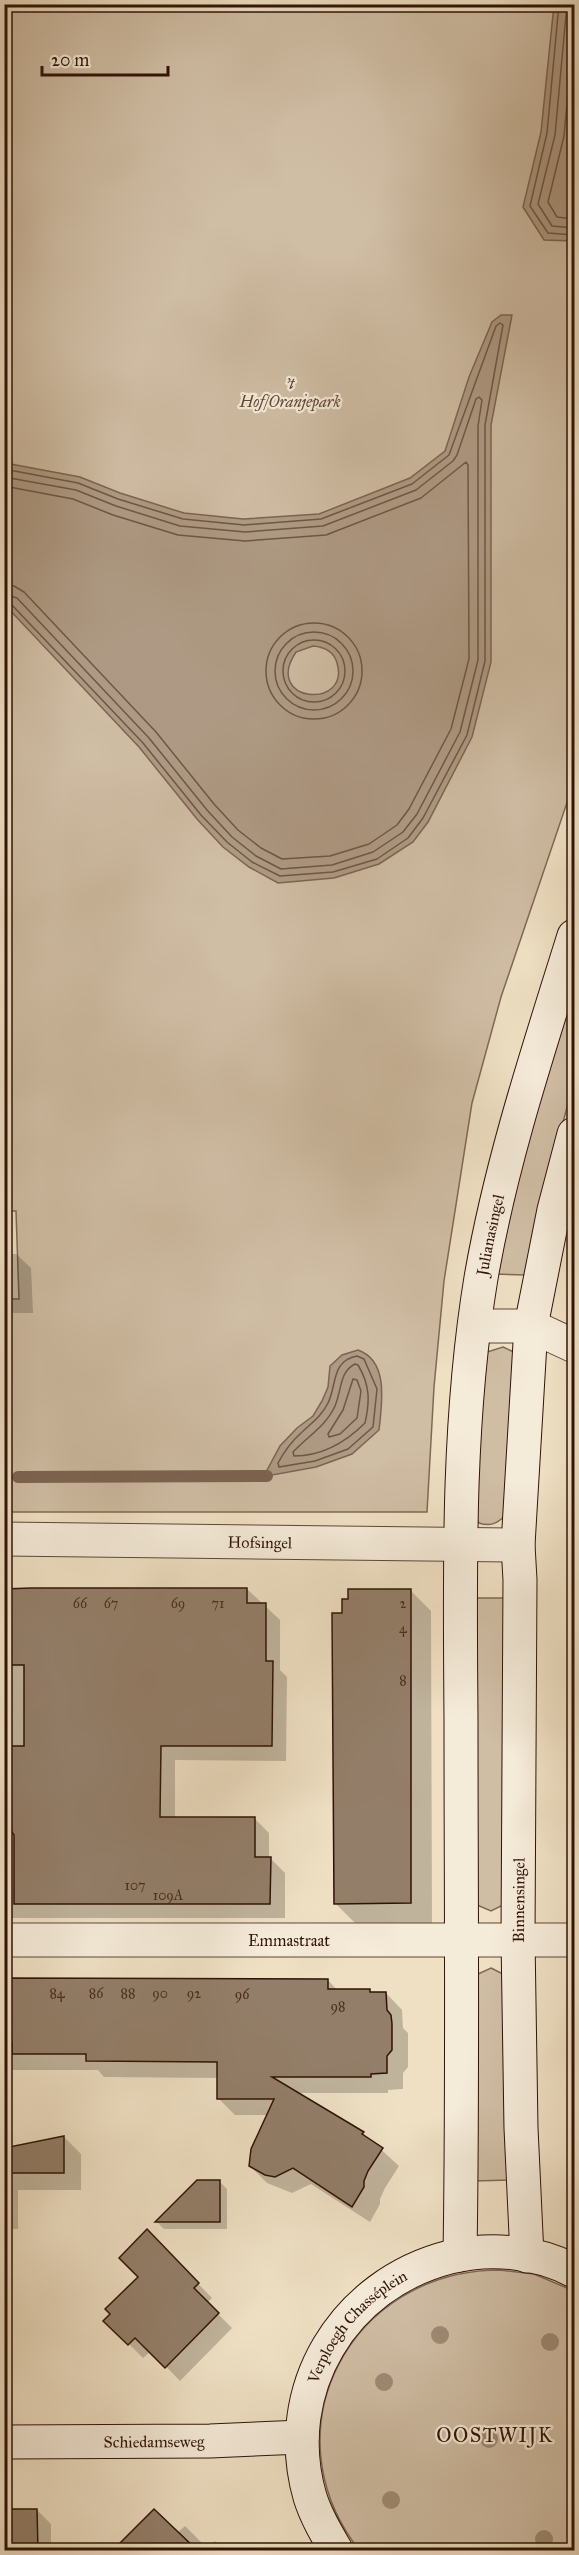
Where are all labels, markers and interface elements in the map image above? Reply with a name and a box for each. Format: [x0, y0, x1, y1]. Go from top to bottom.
scale bar [42, 39, 168, 77]
text: 20 m [51, 49, 89, 71]
park label: 't Hof/Oranjepark [238, 374, 341, 412]
street label: Julianasingel [472, 1192, 508, 1279]
street label: Hofsingel [228, 1533, 293, 1553]
house number: 66 [73, 1595, 88, 1612]
house number: 67 [104, 1595, 118, 1612]
house number: 69 [171, 1595, 185, 1612]
house number: 71 [211, 1595, 225, 1612]
house number: 2 [400, 1595, 407, 1612]
house number: 4 [399, 1620, 408, 1637]
house number: 8 [399, 1672, 407, 1689]
street label: Binnensingel [509, 1857, 529, 1943]
house number: 107 [124, 1877, 146, 1894]
house number: 109A [153, 1887, 184, 1904]
street label: Emmastraat [248, 1931, 330, 1950]
house number: 84 [49, 1985, 66, 2002]
house number: 86 [89, 1985, 104, 2002]
house number: 88 [121, 1985, 135, 2002]
house number: 90 [152, 1985, 168, 2002]
house number: 92 [187, 1985, 201, 2002]
house number: 96 [235, 1986, 250, 2003]
house number: 98 [331, 1998, 345, 2015]
street label: Verploegh Chasséplein [303, 2266, 411, 2387]
district label: OOSTWIJK [436, 2423, 554, 2448]
street label: Schiedamseweg [103, 2432, 205, 2452]

